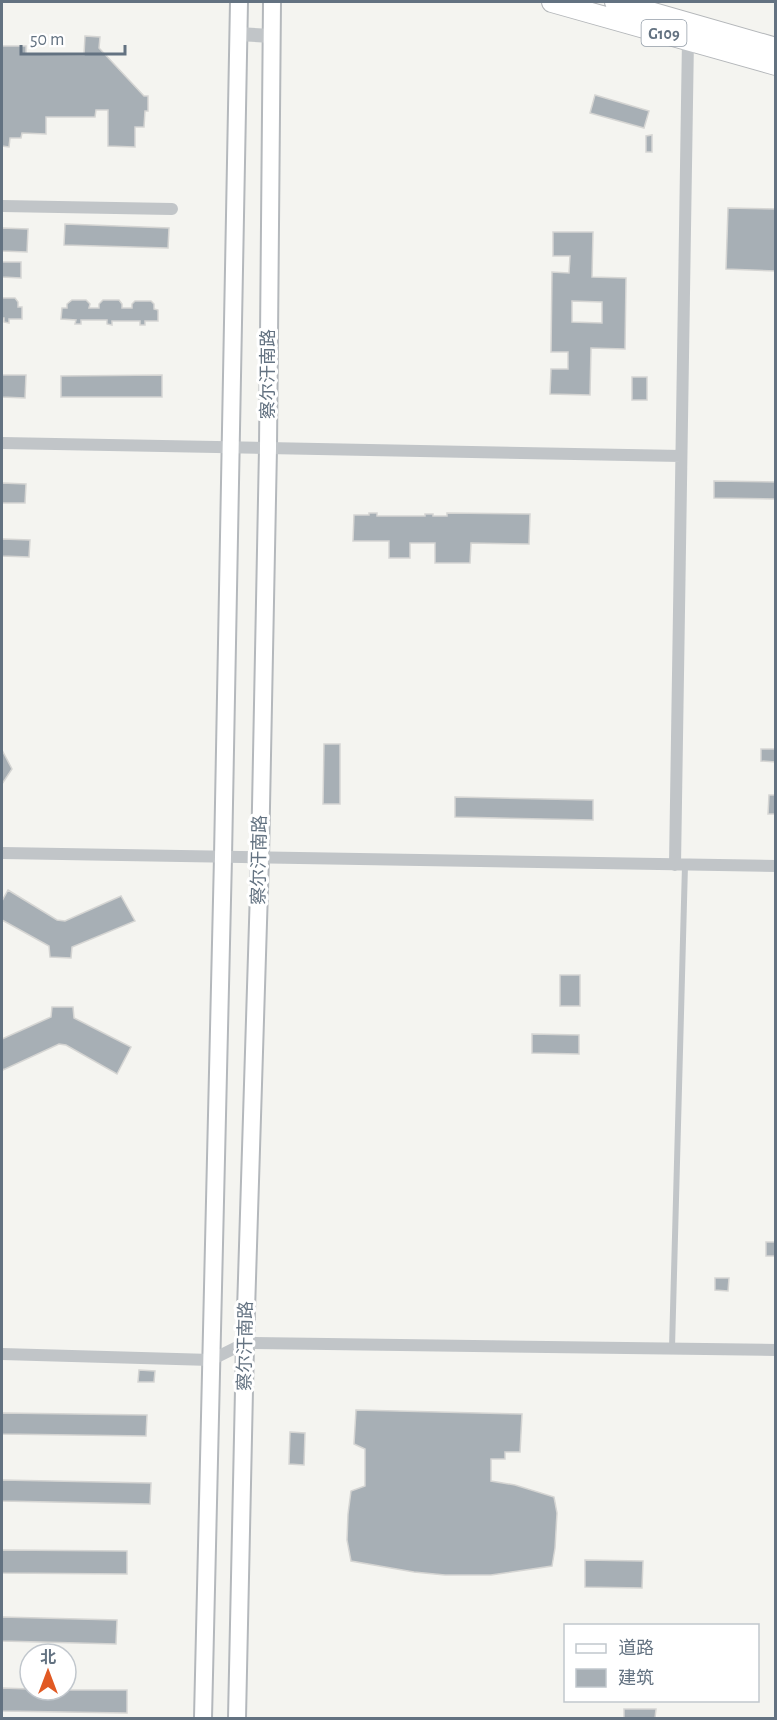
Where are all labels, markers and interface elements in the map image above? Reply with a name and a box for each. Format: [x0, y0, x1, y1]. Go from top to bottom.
scale bar [21, 18, 124, 56]
road number: G109 [642, 20, 686, 46]
text: 50 m [30, 31, 64, 49]
street label: 察尔汗南路 [258, 329, 278, 419]
street label: 察尔汗南路 [248, 815, 270, 905]
street label: 察尔汗南路 [234, 1301, 256, 1391]
legend [564, 1624, 759, 1702]
text: 道路 [618, 1638, 654, 1658]
north arrow [18, 1642, 78, 1702]
text: 北 [40, 1649, 56, 1666]
text: 建筑 [618, 1668, 654, 1688]

